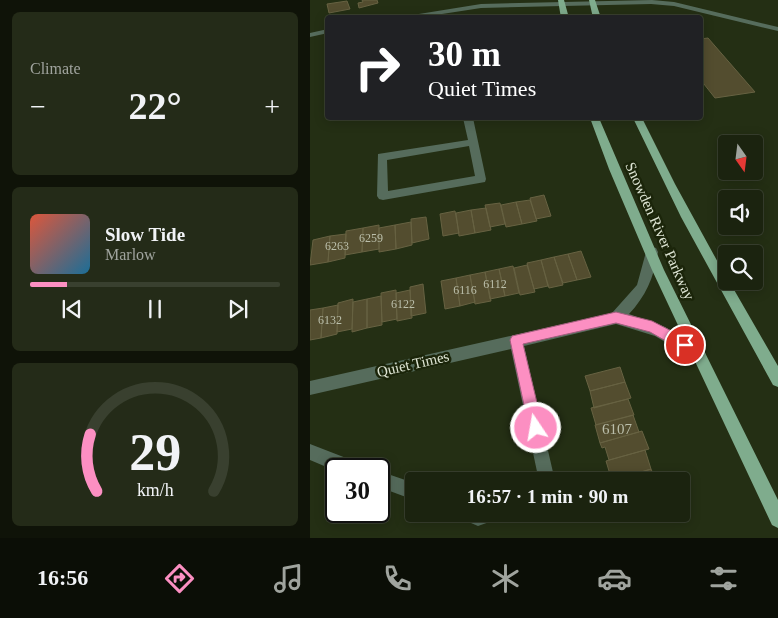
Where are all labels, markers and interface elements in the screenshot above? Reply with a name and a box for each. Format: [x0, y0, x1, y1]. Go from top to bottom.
icon: right [345, 35, 410, 100]
text: 30 m [428, 35, 501, 74]
text: Climate [30, 60, 81, 77]
text: Quiet Times [428, 76, 536, 101]
text: 22° [128, 85, 182, 127]
text: − [30, 91, 46, 122]
text: + [264, 91, 280, 122]
north arrow [718, 135, 762, 180]
map controls [718, 135, 763, 290]
street label: Snowden River Parkway [622, 160, 698, 303]
button: sound [718, 190, 763, 235]
text: Slow Tide [105, 224, 185, 245]
house number: 6259 [359, 231, 383, 245]
house number: 6263 [325, 239, 349, 253]
button: search [718, 245, 763, 290]
text: Marlow [105, 246, 156, 263]
house number: 6112 [483, 277, 507, 291]
house number: 6116 [453, 283, 477, 297]
icon: previous [58, 295, 86, 323]
icon: pause [141, 295, 169, 323]
icon: next [224, 295, 252, 323]
house number: 6122 [391, 297, 415, 311]
house number: 6132 [318, 313, 342, 327]
pin [664, 324, 706, 366]
icon: arrive [671, 331, 699, 359]
street label: Quiet Times [375, 348, 451, 380]
position arrow [509, 401, 561, 453]
house number: 6107 [602, 421, 633, 437]
text: 29 [129, 424, 181, 481]
speed limit sign: 30 [325, 458, 390, 523]
text: km/h [137, 480, 173, 500]
text: 16:57 · 1 min · 90 m [467, 486, 628, 507]
icon: directions [162, 561, 197, 596]
icon: music [271, 561, 306, 596]
icon: phone [380, 561, 415, 596]
icon: climate [488, 561, 523, 596]
icon: car [597, 561, 632, 596]
icon: filters [706, 561, 741, 596]
text: 16:56 [37, 565, 88, 590]

